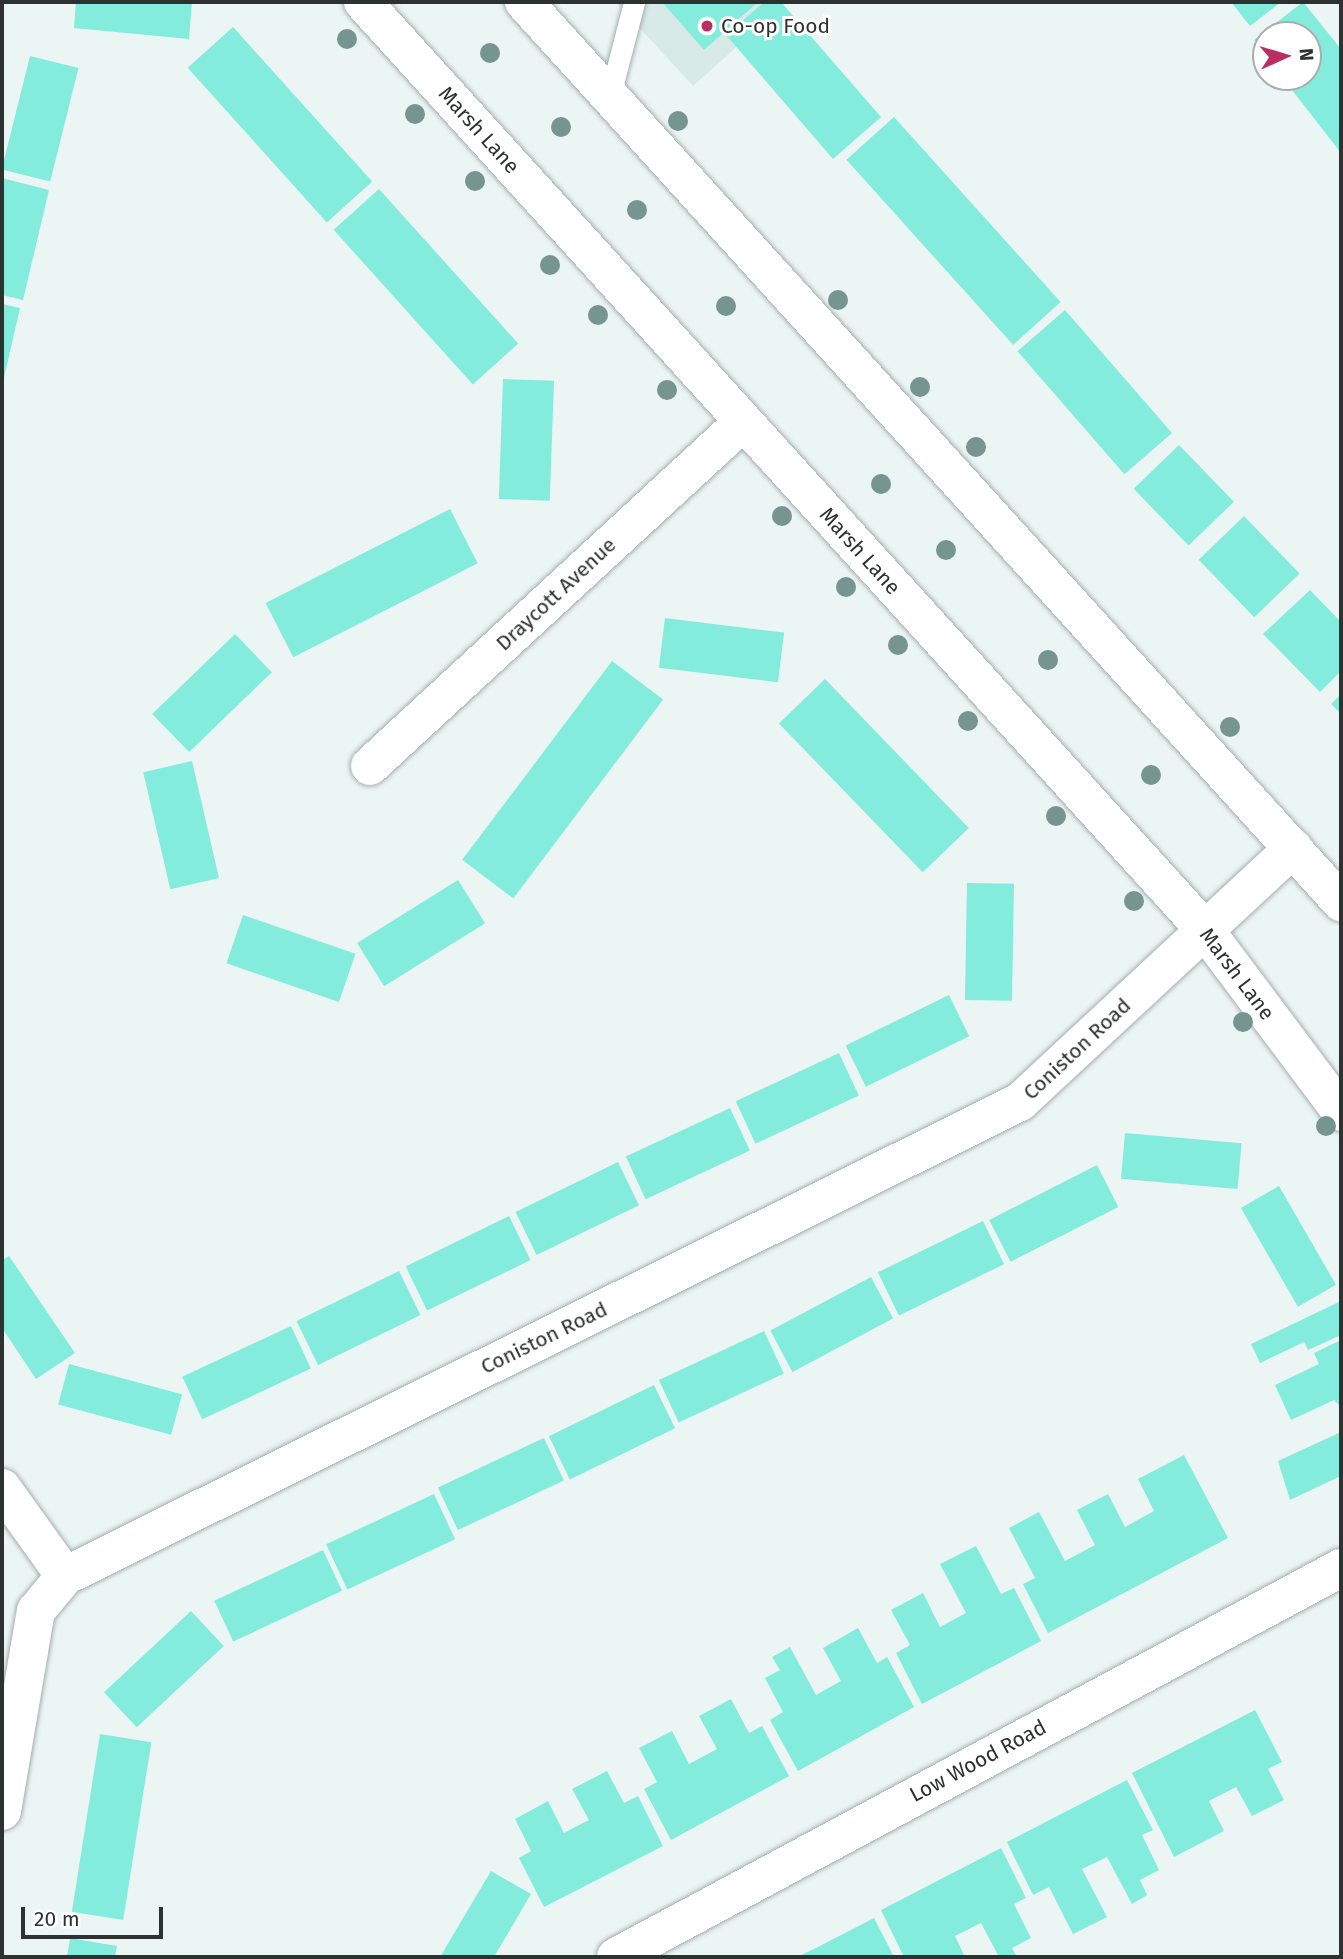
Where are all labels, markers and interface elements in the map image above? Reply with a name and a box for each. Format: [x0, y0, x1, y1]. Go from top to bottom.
place label: Co-op Food [721, 13, 830, 39]
marker: Co-op Food [699, 18, 715, 34]
north arrow [1252, 21, 1322, 91]
text: N [1295, 48, 1318, 62]
street label: Marsh Lane [433, 81, 525, 179]
street label: Marsh Lane [814, 502, 906, 600]
street label: Draycott Avenue [491, 532, 621, 656]
street label: Marsh Lane [1194, 923, 1280, 1025]
street label: Coniston Road [1018, 993, 1136, 1105]
street label: Coniston Road [477, 1297, 611, 1379]
street label: Low Wood Road [905, 1714, 1051, 1808]
scale bar [24, 1892, 166, 1936]
text: 20 m [34, 1906, 80, 1932]

